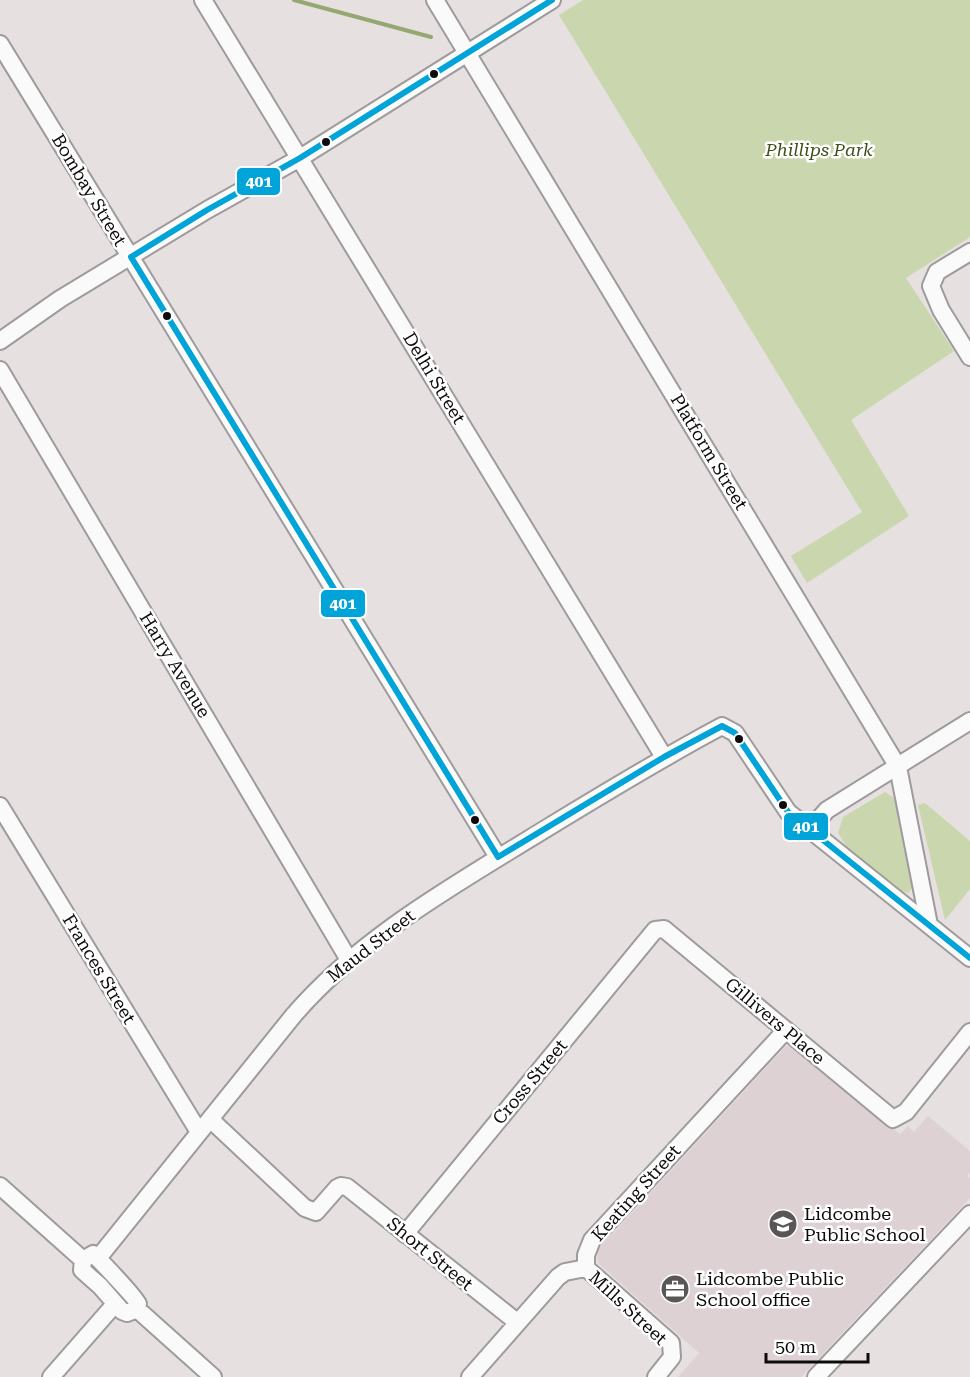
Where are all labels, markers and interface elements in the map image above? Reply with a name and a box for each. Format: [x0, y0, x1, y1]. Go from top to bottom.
unlabelled marker [428, 68, 440, 80]
street label: Bombay Street [48, 130, 131, 250]
unlabelled marker [320, 136, 332, 148]
park label: Phillips Park [764, 139, 873, 160]
line badge: 401 [236, 167, 281, 196]
text: 401 [246, 172, 272, 191]
unlabelled marker [161, 310, 173, 322]
street label: Delhi Street [399, 328, 470, 427]
street label: Platform Street [667, 390, 752, 514]
line badge: 401 [320, 589, 366, 618]
text: 401 [330, 594, 356, 613]
street label: Harry Avenue [136, 608, 215, 721]
unlabelled marker [733, 733, 745, 745]
unlabelled marker [777, 799, 789, 811]
line badge: 401 [783, 812, 829, 841]
unlabelled marker [469, 814, 481, 826]
text: 401 [793, 817, 819, 836]
street label: Maud Street [323, 905, 419, 986]
street label: Frances Street [59, 910, 140, 1027]
street label: Gillivers Place [721, 973, 829, 1068]
street label: Cross Street [488, 1035, 571, 1128]
street label: Keating Street [587, 1140, 685, 1245]
place label: Lidcombe Public School [804, 1203, 926, 1245]
school or university icon: Lidcombe Public School [767, 1208, 799, 1240]
street label: Short Street [383, 1213, 478, 1295]
street label: Mills Street [585, 1266, 672, 1349]
place label: Lidcombe Public School office [696, 1268, 844, 1310]
office icon: Lidcombe Public School office [659, 1273, 691, 1305]
scale bar [766, 1326, 868, 1364]
text: 50 m [775, 1336, 816, 1357]

